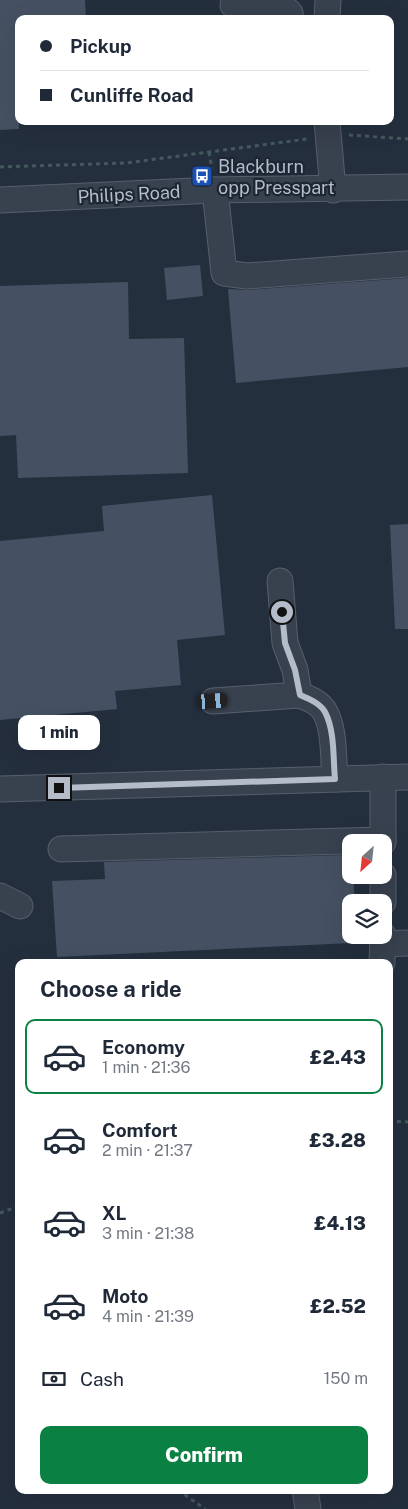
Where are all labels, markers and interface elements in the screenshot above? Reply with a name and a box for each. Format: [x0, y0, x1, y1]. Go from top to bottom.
text: Pickup [70, 35, 132, 57]
text: Cunliffe Road [70, 84, 194, 106]
place label: Blackburn opp Presspart [218, 156, 335, 198]
bus stop icon: Blackburn opp Presspart [190, 164, 214, 188]
street label: Philips Road [77, 181, 181, 207]
route start [271, 601, 293, 623]
car [197, 692, 228, 710]
callout: 1 min [18, 716, 100, 750]
text: 1 min [39, 723, 79, 742]
route end [48, 777, 70, 799]
north arrow [342, 834, 392, 884]
map controls [342, 834, 392, 944]
button: layers [342, 894, 392, 944]
text: Choose a ride [40, 976, 182, 1002]
icon: car [42, 1034, 87, 1079]
text: Economy [102, 1036, 185, 1058]
text: £2.43 [310, 1046, 366, 1068]
text: 1 min · 21:36 [102, 1058, 190, 1077]
icon: car [42, 1117, 87, 1162]
text: Comfort [102, 1119, 178, 1141]
text: £3.28 [309, 1129, 366, 1151]
text: 2 min · 21:37 [102, 1141, 193, 1160]
icon: car [42, 1200, 87, 1245]
text: XL [102, 1202, 127, 1224]
text: £4.13 [314, 1212, 366, 1234]
text: 3 min · 21:38 [102, 1224, 194, 1243]
icon: car [42, 1283, 87, 1328]
text: Moto [102, 1285, 148, 1307]
text: £2.52 [310, 1295, 366, 1317]
text: 4 min · 21:39 [102, 1307, 194, 1326]
icon: cash [40, 1365, 68, 1393]
text: Cash [80, 1368, 124, 1390]
text: 150 m [324, 1369, 368, 1388]
button: Confirm [40, 1426, 368, 1484]

